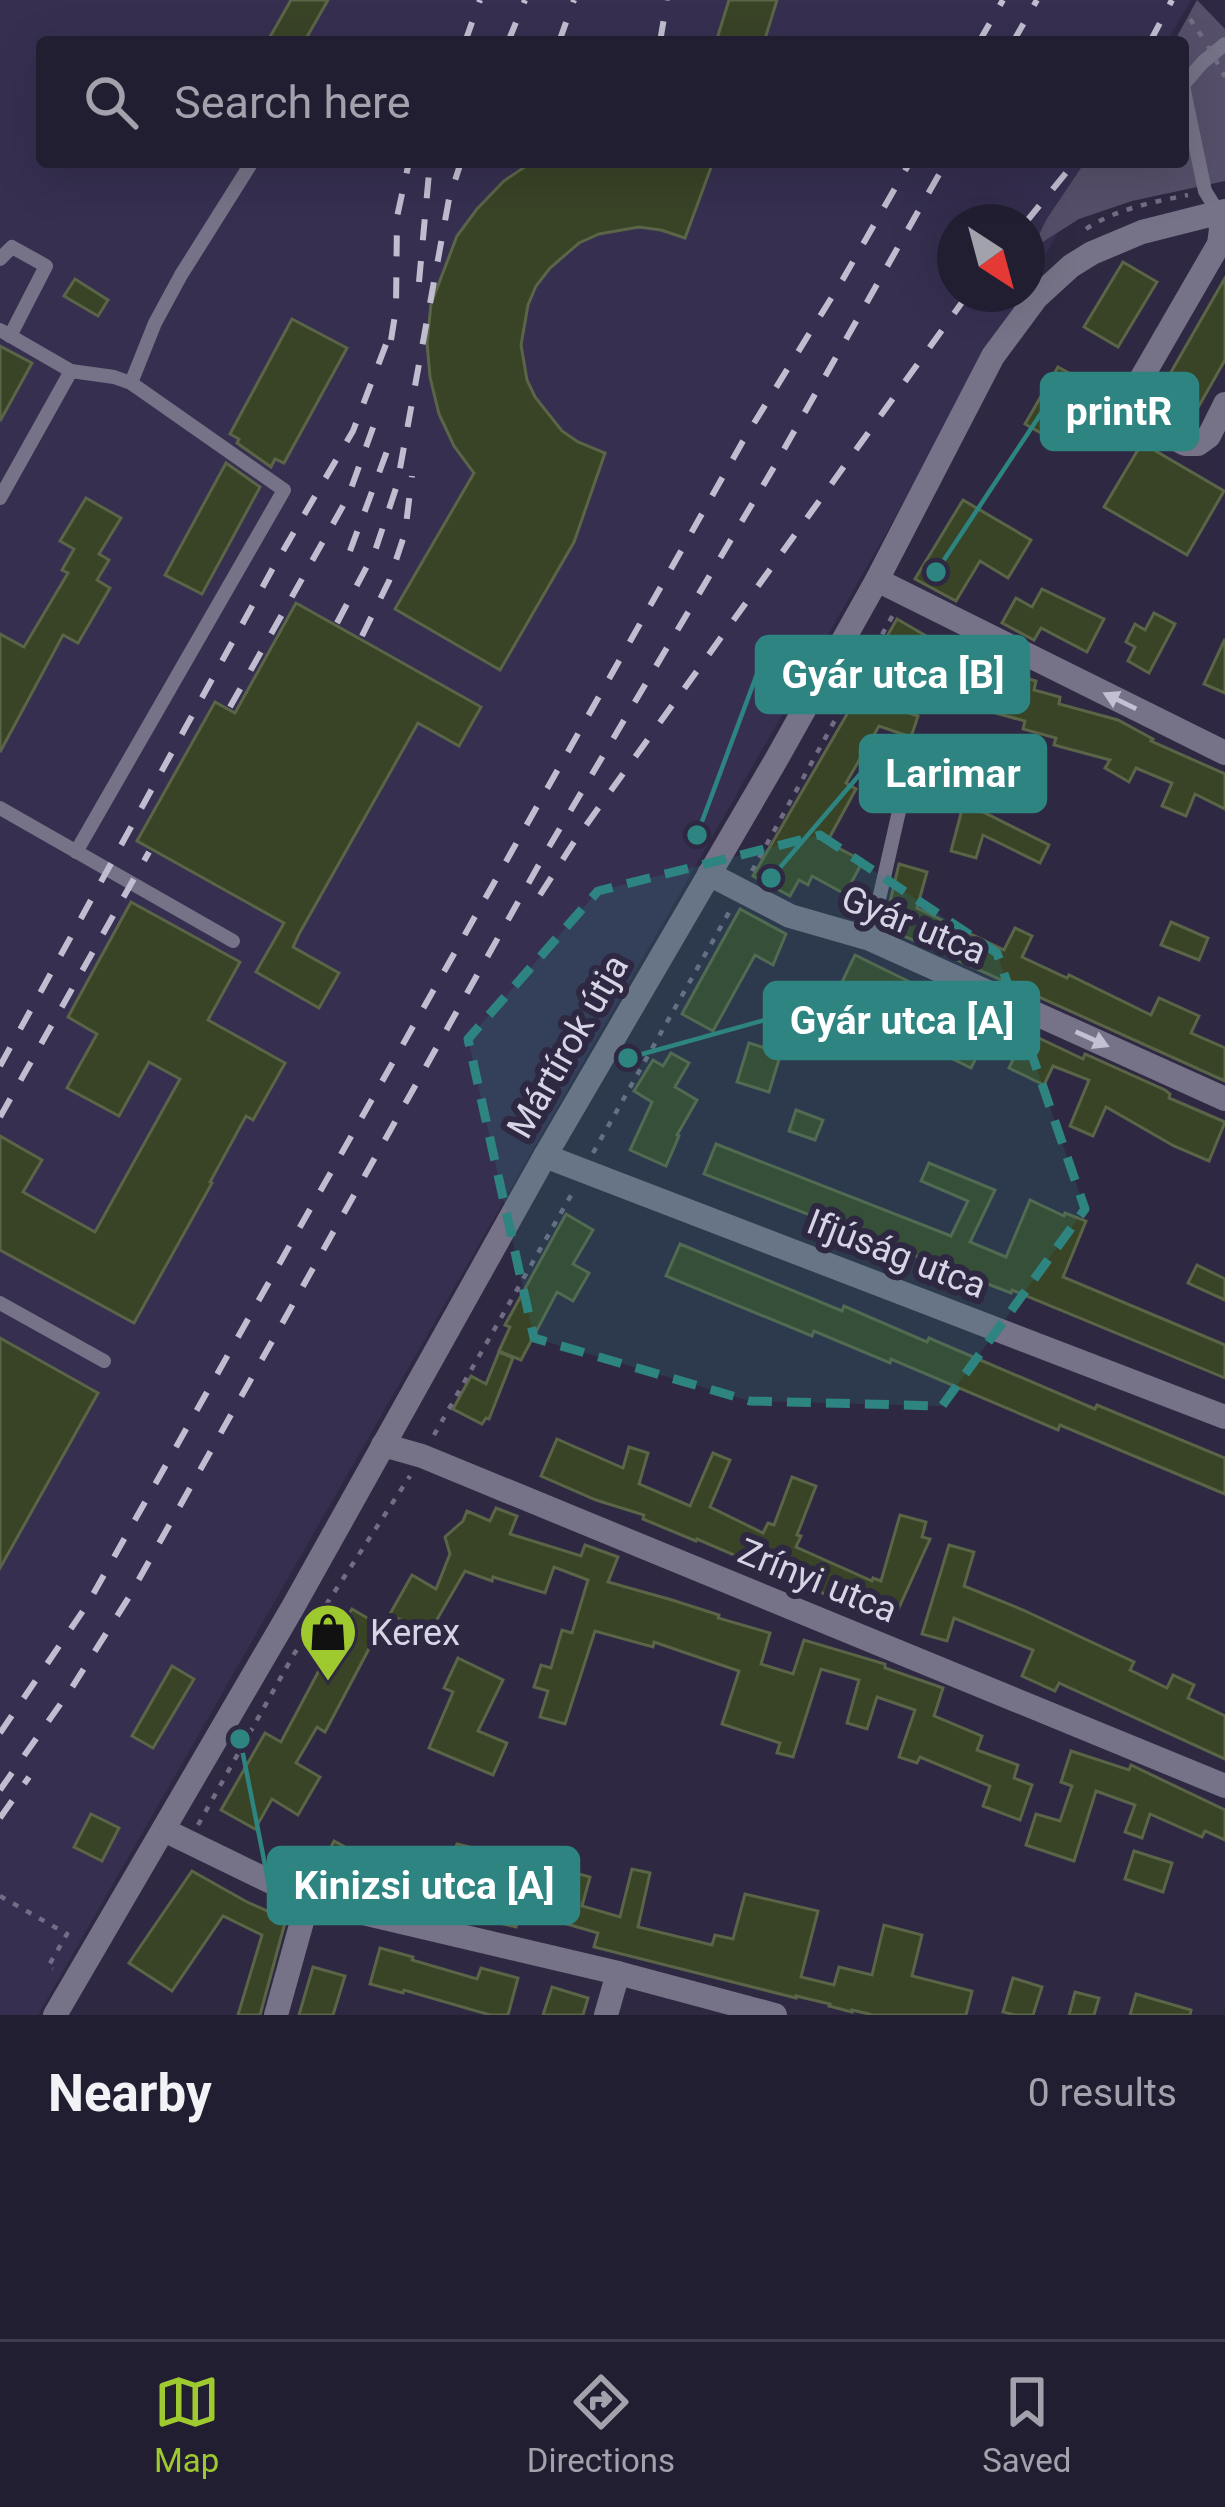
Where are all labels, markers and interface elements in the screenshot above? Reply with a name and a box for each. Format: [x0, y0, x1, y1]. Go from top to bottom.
search box [36, 36, 1189, 168]
icon: search [78, 69, 144, 135]
text: Search here [174, 76, 411, 129]
north arrow [937, 204, 1045, 312]
callout: printR [1042, 374, 1197, 449]
text: printR [1066, 389, 1172, 435]
callout: Gyár utca [B] [757, 637, 1028, 712]
text: Gyár utca [B] [781, 652, 1005, 698]
one-way arrow [1102, 691, 1137, 711]
callout: Larimar [861, 736, 1045, 811]
text: Larimar [885, 751, 1021, 797]
street label: Gyár utca [835, 877, 992, 973]
street label: Mártírok útja [499, 948, 637, 1145]
callout: Gyár utca [A] [765, 983, 1038, 1058]
text: Gyár utca [A] [790, 998, 1014, 1044]
one-way arrow [1075, 1029, 1110, 1049]
street label: Ifjúság utca [801, 1201, 992, 1307]
street label: Zrínyi utca [732, 1530, 903, 1632]
shop icon: Kerex [297, 1601, 359, 1683]
place label: Kerex [370, 1612, 460, 1654]
callout: Kinizsi utca [A] [269, 1848, 578, 1923]
text: Kinizsi utca [A] [294, 1863, 554, 1909]
text: Nearby [48, 2064, 212, 2123]
text: 0 results [1028, 2070, 1177, 2116]
tab: Map [154, 2369, 220, 2480]
tab: Directions [527, 2369, 675, 2480]
tab: Saved [982, 2369, 1071, 2480]

